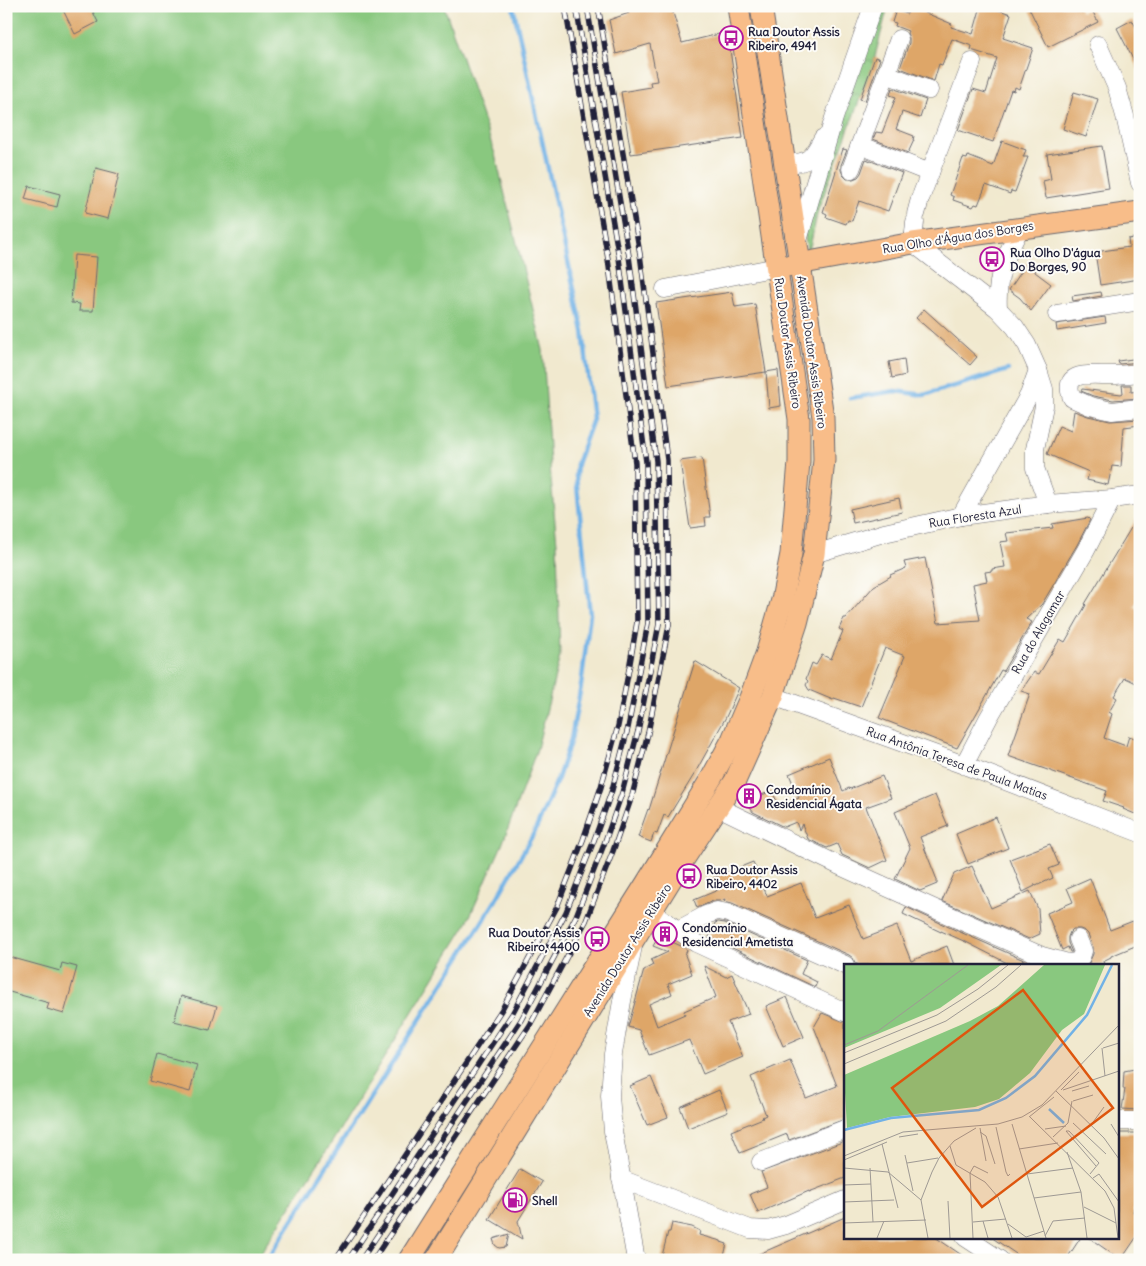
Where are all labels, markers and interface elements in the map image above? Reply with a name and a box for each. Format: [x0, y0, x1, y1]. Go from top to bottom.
place label: Rua Doutor Assis Ribeiro, 4941 [748, 24, 840, 53]
bus stop icon: Rua Doutor Assis Ribeiro, 4941 [718, 25, 744, 51]
street label: Rua Olho d'Água dos Borges [881, 218, 1035, 256]
place label: Rua Olho D'água Do Borges, 90 [1010, 245, 1101, 275]
bus stop icon: Rua Olho D'água Do Borges, 90 [979, 246, 1005, 272]
street label: Avenida Doutor Assis Ribeiro [794, 275, 830, 430]
street label: Rua Doutor Assis Ribeiro [771, 276, 805, 410]
street label: Rua Floresta Azul [927, 501, 1023, 531]
street label: Rua do Alagamar [1008, 588, 1068, 676]
street label: Rua Antônia Teresa de Paula Matias [864, 723, 1050, 803]
place label: Condomínio Residencial Ágata [766, 782, 862, 812]
building icon: Condomínio Residencial Ágata [736, 783, 762, 809]
place label: Rua Doutor Assis Ribeiro, 4402 [706, 862, 798, 891]
bus stop icon: Rua Doutor Assis Ribeiro, 4402 [676, 863, 702, 889]
street label: Avenida Doutor Assis Ribeiro [580, 880, 674, 1019]
place label: Condomínio Residencial Ametista [682, 920, 794, 949]
building icon: Condomínio Residencial Ametista [652, 921, 678, 947]
place label: Rua Doutor Assis Ribeiro, 4400 [488, 925, 581, 954]
bus stop icon: Rua Doutor Assis Ribeiro, 4400 [584, 926, 610, 952]
inset map [844, 964, 1118, 1238]
fuel station icon: Shell [502, 1187, 528, 1213]
place label: Shell [532, 1193, 558, 1208]

